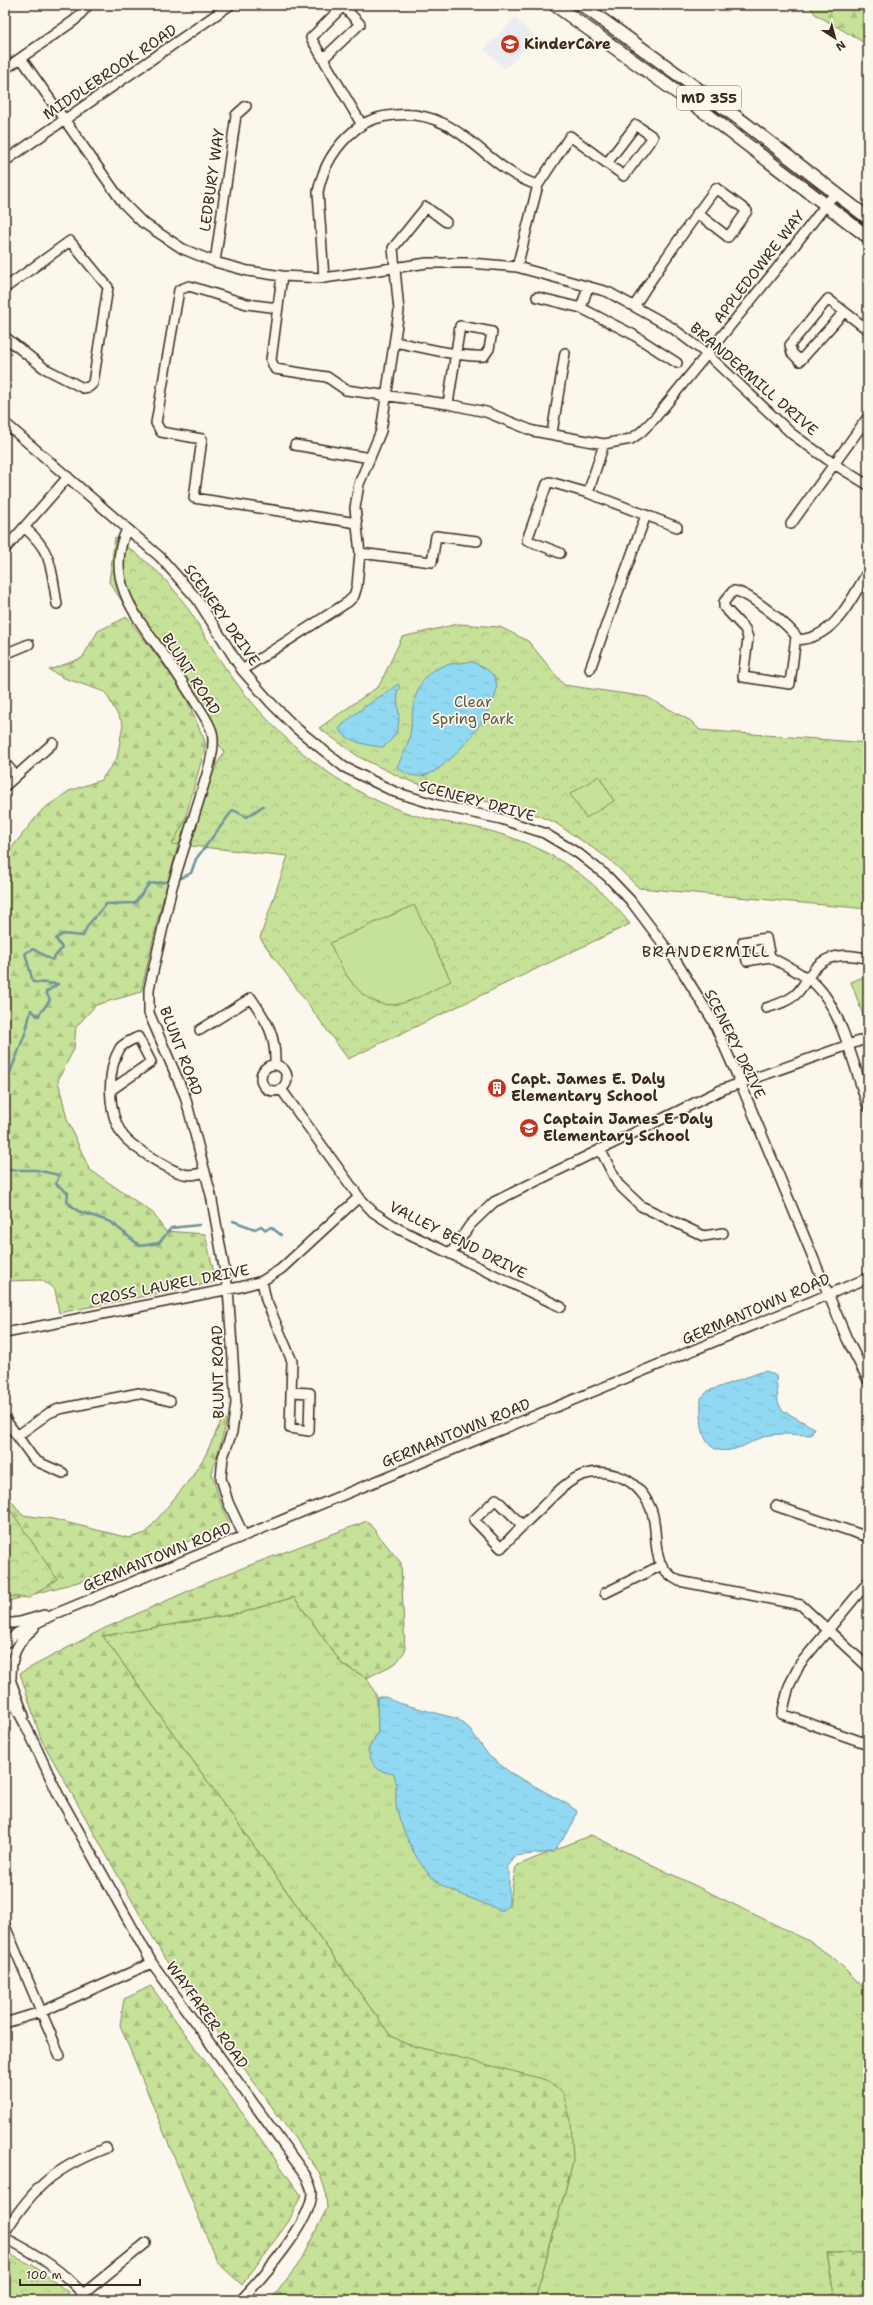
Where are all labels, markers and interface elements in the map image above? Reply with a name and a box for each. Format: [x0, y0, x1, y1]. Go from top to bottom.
north arrow [815, 18, 855, 58]
street label: MIDDLEBROOK ROAD [39, 20, 181, 124]
school or university icon: KinderCare [499, 33, 521, 55]
place label: KinderCare [524, 34, 611, 54]
text: N [832, 37, 849, 54]
road number: MD 355 [677, 86, 741, 110]
street label: LEDBURY WAY [195, 127, 229, 233]
street label: APPLEDOWRE WAY [709, 206, 809, 328]
street label: BRANDERMILL DRIVE [686, 318, 822, 440]
street label: SCENERY DRIVE [179, 560, 265, 670]
street label: BLUNT ROAD [157, 629, 225, 719]
park label: Clear Spring Park [432, 692, 514, 729]
street label: SCENERY DRIVE [417, 776, 537, 826]
district label: BRANDERMILL [642, 941, 770, 962]
street label: SCENERY DRIVE [700, 986, 770, 1102]
street label: BLUNT ROAD [155, 1004, 207, 1098]
place label: Capt. James E. Daly Elementary School [511, 1069, 665, 1106]
building icon: Capt. James E. Daly Elementary School [486, 1077, 508, 1099]
place label: Captain James E Daly Elementary School [543, 1109, 713, 1146]
school or university icon: Captain James E Daly Elementary School [518, 1117, 540, 1139]
street label: VALLEY BEND DRIVE [386, 1197, 530, 1283]
street label: CROSS LAUREL DRIVE [89, 1260, 251, 1310]
street label: GERMANTOWN ROAD [679, 1269, 833, 1349]
street label: BLUNT ROAD [207, 1325, 229, 1419]
street label: GERMANTOWN ROAD [379, 1394, 534, 1472]
street label: GERMANTOWN ROAD [80, 1518, 235, 1596]
street label: WAYFARER ROAD [161, 1957, 253, 2073]
scale bar [20, 2261, 140, 2287]
text: 100 m [26, 2267, 62, 2283]

